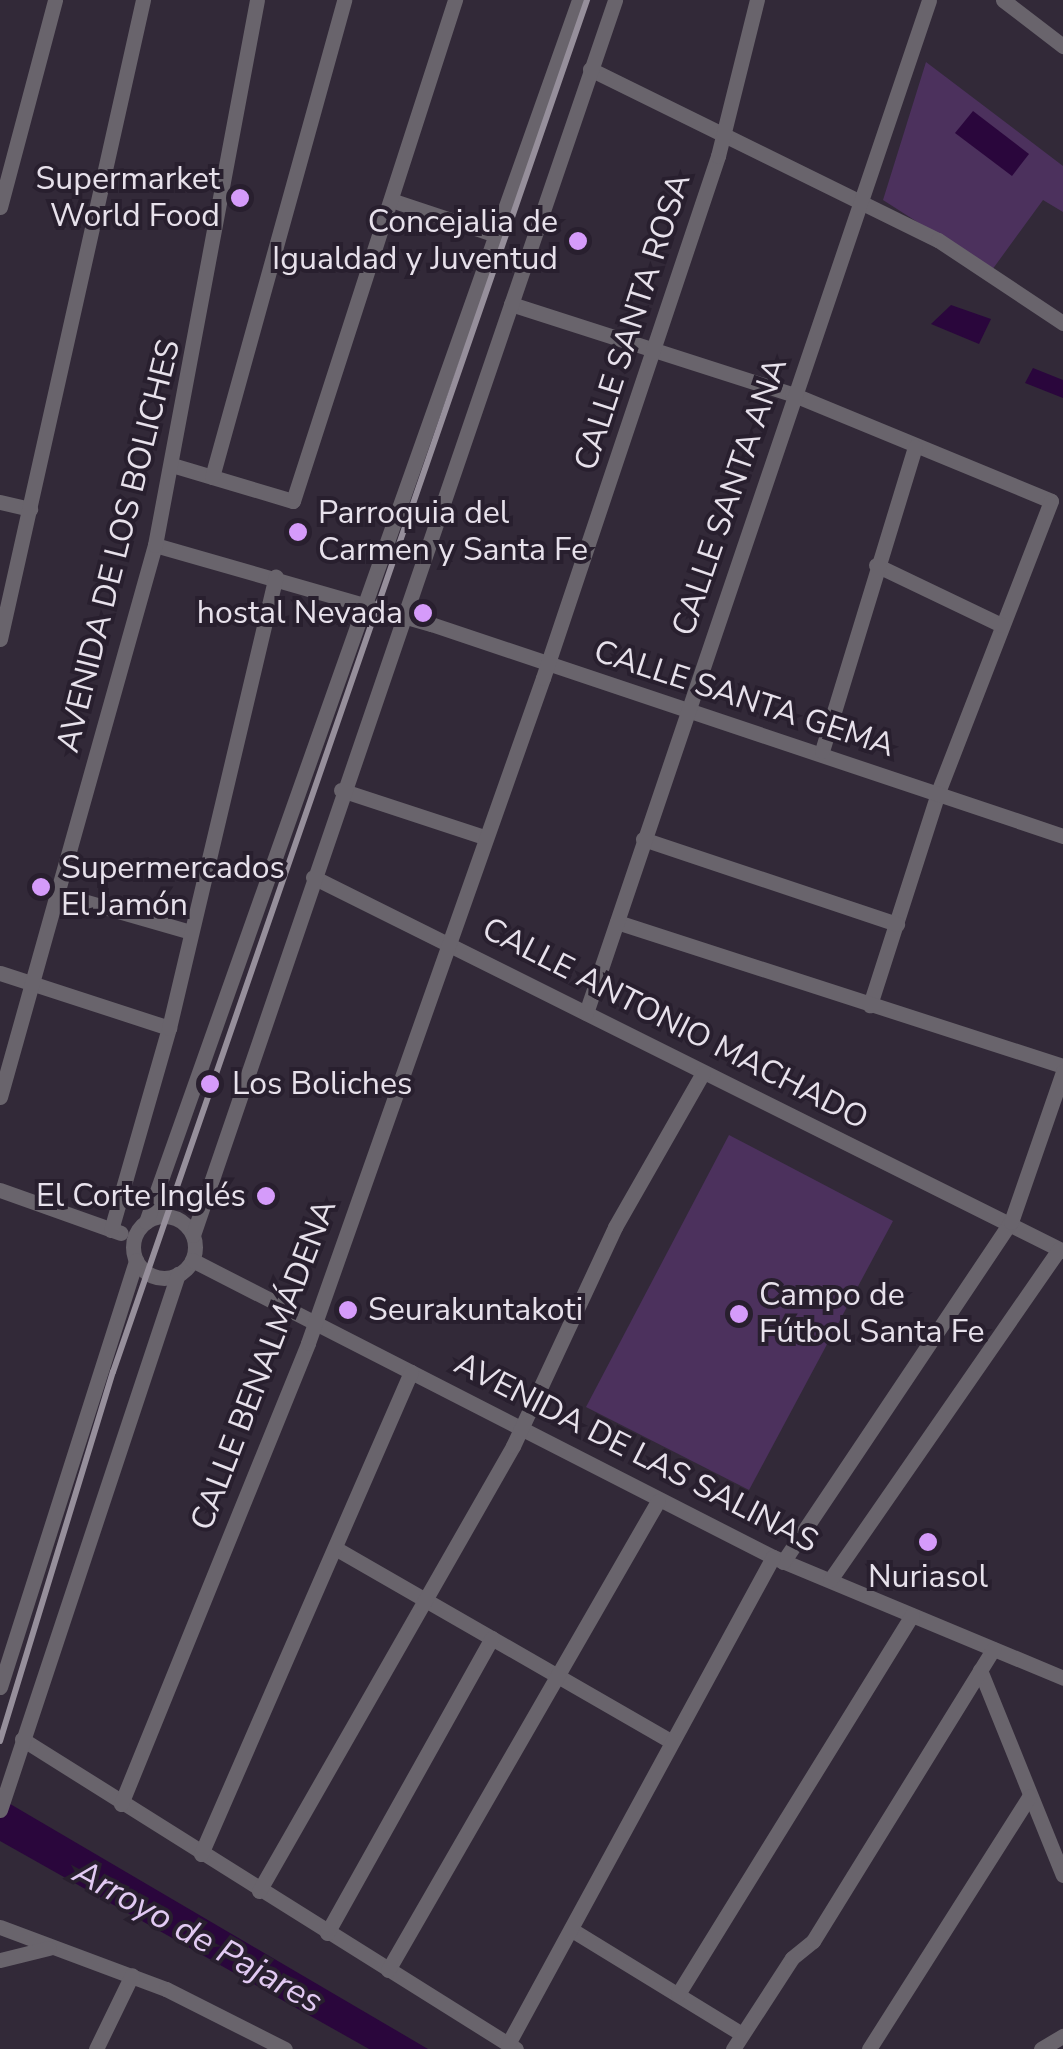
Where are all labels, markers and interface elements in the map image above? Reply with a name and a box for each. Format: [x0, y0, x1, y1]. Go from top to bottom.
place label: Supermarket World Food [36, 161, 220, 236]
street label: CALLE SANTA ROSA [567, 169, 699, 475]
marker: Supermarket World Food [229, 187, 251, 209]
place label: Concejalia de Igualdad y Juventud [272, 204, 558, 279]
marker: Concejalia de Igualdad y Juventud [567, 230, 589, 252]
street label: AVENIDA DE LOS BOLICHES [49, 336, 189, 756]
street label: CALLE SANTA ANA [664, 353, 796, 641]
place label: Parroquia del Carmen y Santa Fe [318, 495, 588, 570]
marker: Parroquia del Carmen y Santa Fe [287, 521, 309, 543]
place label: hostal Nevada [197, 594, 403, 632]
marker: hostal Nevada [412, 602, 434, 624]
street label: CALLE SANTA GEMA [589, 632, 899, 766]
place label: Supermercados El Jamón [61, 850, 285, 925]
marker: Supermercados El Jamón [30, 876, 52, 898]
street label: CALLE ANTONIO MACHADO [476, 910, 874, 1138]
place label: Los Boliches [232, 1065, 412, 1103]
marker: Los Boliches [197, 1071, 223, 1097]
place label: El Corte Inglés [36, 1177, 246, 1215]
marker: El Corte Inglés [255, 1185, 277, 1207]
street label: CALLE BENALMÁDENA [183, 1194, 345, 1536]
place label: Campo de Fútbol Santa Fe [759, 1277, 985, 1352]
place label: Seurakuntakoti [368, 1291, 583, 1329]
marker: Seurakuntakoti [337, 1299, 359, 1321]
marker: Campo de Fútbol Santa Fe [728, 1303, 750, 1325]
street label: AVENIDA DE LAS SALINAS [448, 1345, 824, 1561]
marker: Nuriasol [917, 1531, 939, 1553]
place label: Nuriasol [868, 1558, 988, 1596]
water label: Arroyo de Pajares [66, 1851, 330, 2023]

